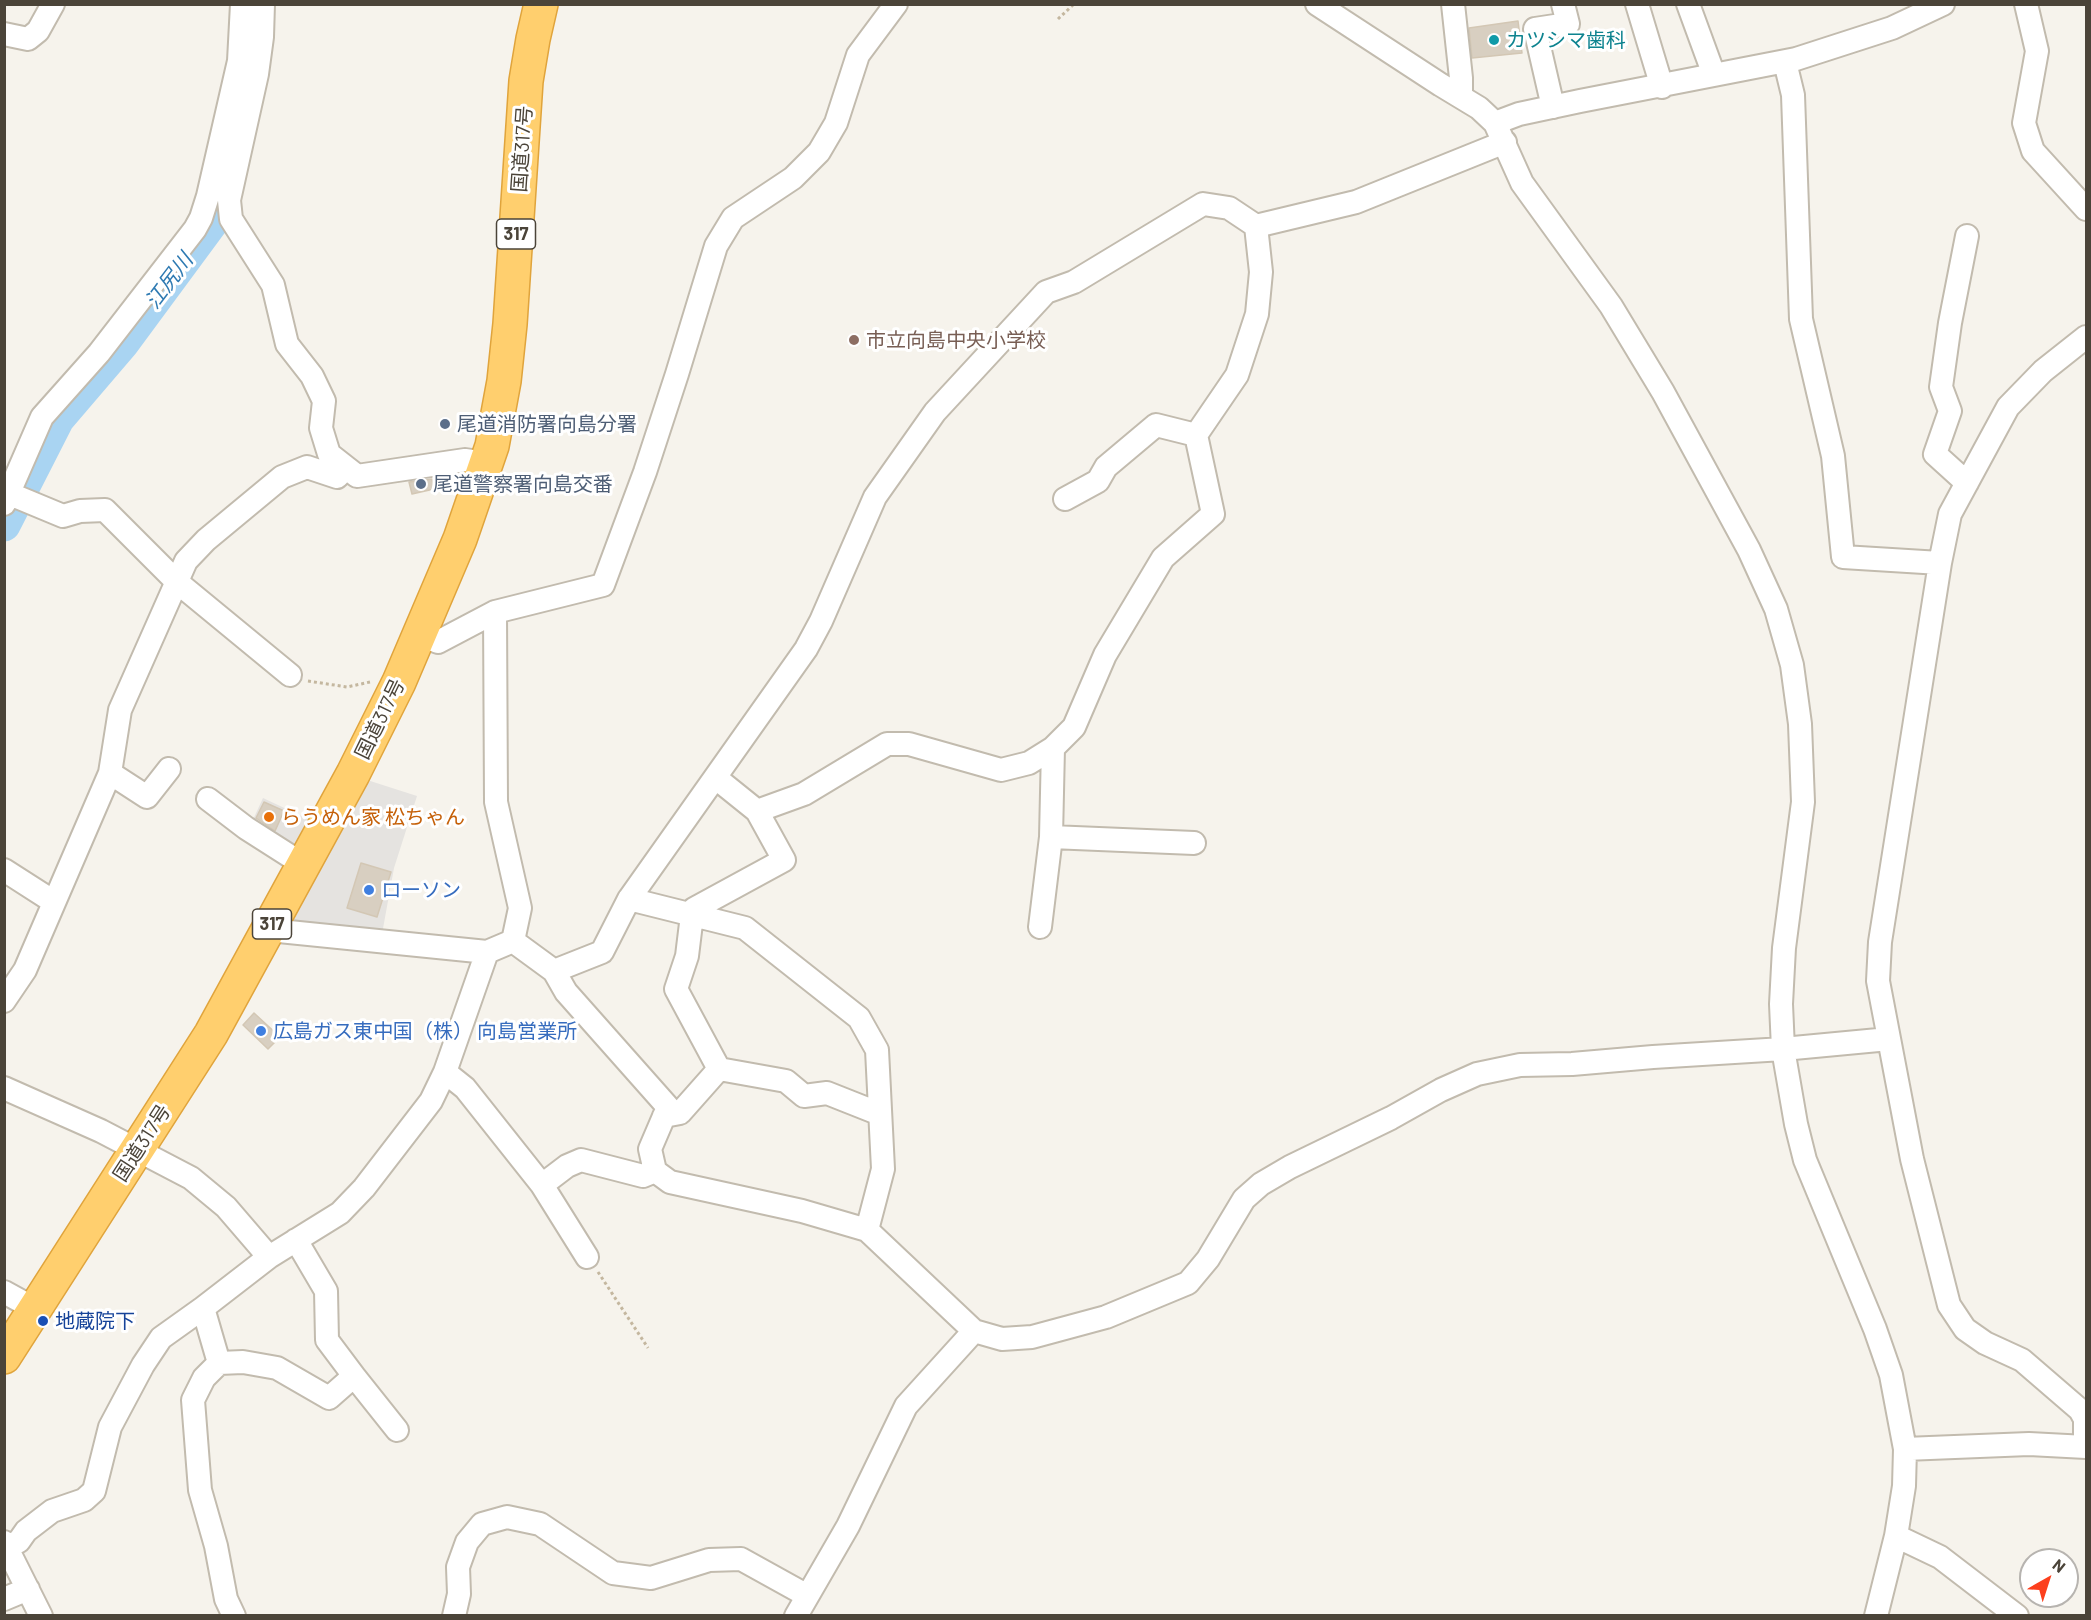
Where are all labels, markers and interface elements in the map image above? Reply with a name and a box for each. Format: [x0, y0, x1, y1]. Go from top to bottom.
place label: カツシマ歯科 [1506, 28, 1626, 52]
marker: カツシマ歯科 [1487, 33, 1501, 47]
street label: 国道317号 [507, 105, 537, 193]
road number: 317 [496, 219, 536, 249]
water label: 江尻川 [140, 248, 198, 314]
place label: 市立向島中央小学校 [866, 328, 1046, 352]
marker: 市立向島中央小学校 [847, 333, 861, 347]
place label: 尾道消防署向島分署 [457, 412, 637, 436]
marker: 尾道消防署向島分署 [438, 417, 452, 431]
place label: 尾道警察署向島交番 [433, 472, 613, 496]
marker: 尾道警察署向島交番 [414, 477, 428, 491]
street label: 国道317号 [350, 675, 410, 763]
place label: らうめん家 松ちゃん [281, 805, 465, 829]
marker: らうめん家 松ちゃん [262, 810, 276, 824]
place label: ローソン [381, 878, 461, 902]
marker: ローソン [362, 883, 376, 897]
road number: 317 [252, 909, 292, 939]
place label: 広島ガス東中国（株） 向島営業所 [273, 1019, 577, 1043]
marker: 広島ガス東中国（株） 向島営業所 [254, 1024, 268, 1038]
street label: 国道317号 [108, 1100, 176, 1186]
place label: 地蔵院下 [55, 1309, 135, 1333]
marker: 地蔵院下 [36, 1314, 50, 1328]
north arrow [2019, 1548, 2079, 1608]
text: N [2049, 1554, 2069, 1576]

